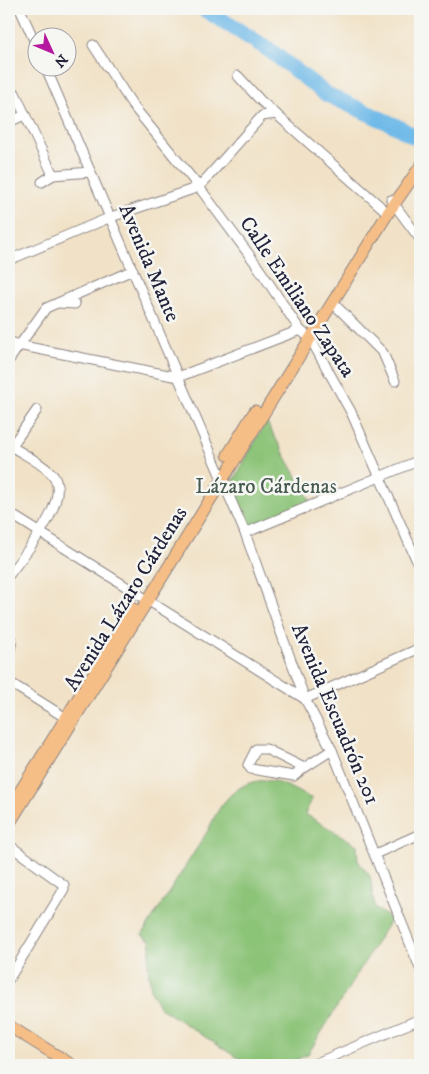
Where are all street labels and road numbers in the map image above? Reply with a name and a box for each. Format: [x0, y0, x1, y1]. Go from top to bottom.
street label: Avenida Mante [113, 200, 186, 326]
street label: Calle Emiliano Zapata [234, 212, 361, 382]
street label: Avenida Lázaro Cárdenas [59, 502, 193, 696]
street label: Avenida Escuadrón 201 [285, 619, 385, 809]

